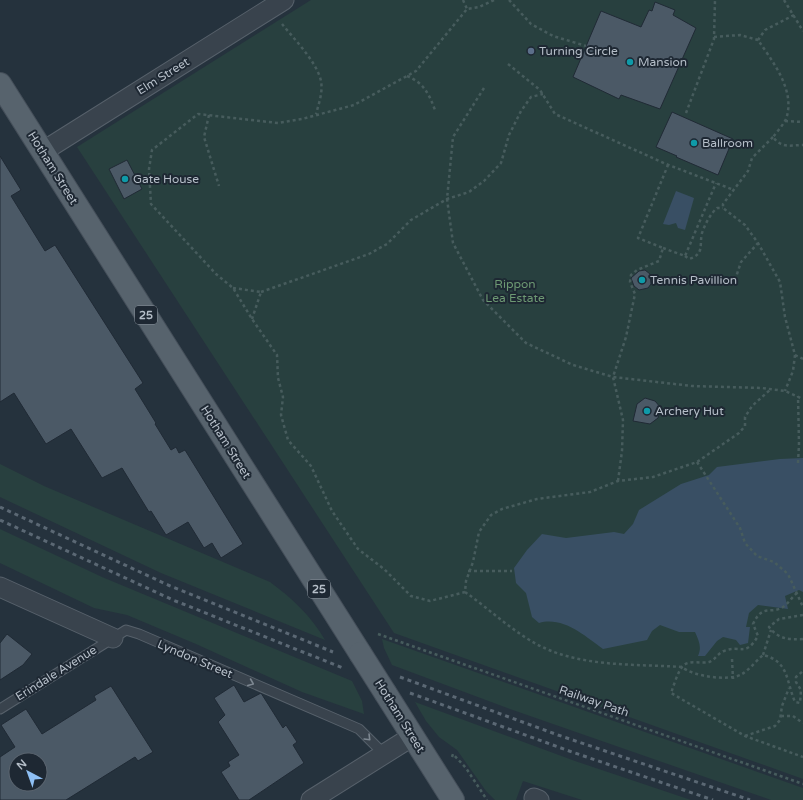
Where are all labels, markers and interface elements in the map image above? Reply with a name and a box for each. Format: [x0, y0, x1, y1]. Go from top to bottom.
place label: Turning Circle [539, 44, 618, 58]
marker: Turning Circle [526, 46, 536, 56]
street label: Elm Street [134, 54, 192, 98]
place label: Mansion [638, 55, 687, 69]
marker: Mansion [625, 57, 635, 67]
street label: Hotham Street [25, 129, 81, 207]
place label: Ballroom [702, 136, 753, 150]
marker: Ballroom [689, 138, 699, 148]
place label: Gate House [133, 172, 199, 186]
marker: Gate House [120, 174, 130, 184]
place label: Tennis Pavillion [650, 273, 737, 287]
marker: Tennis Pavillion [637, 275, 647, 285]
park label: Rippon Lea Estate [485, 277, 545, 305]
road number: 25 [135, 306, 157, 324]
street label: Hotham Street [198, 403, 254, 481]
place label: Archery Hut [655, 404, 724, 418]
marker: Archery Hut [642, 406, 652, 416]
road number: 25 [308, 580, 330, 598]
street label: Lyndon Street [155, 637, 235, 681]
street label: Erindale Avenue [13, 642, 99, 703]
street label: Hotham Street [372, 677, 428, 755]
one-way arrow [247, 678, 255, 686]
street label: Railway Path [557, 682, 631, 720]
one-way arrow [363, 733, 371, 741]
north arrow [8, 752, 48, 792]
text: N [14, 757, 29, 773]

